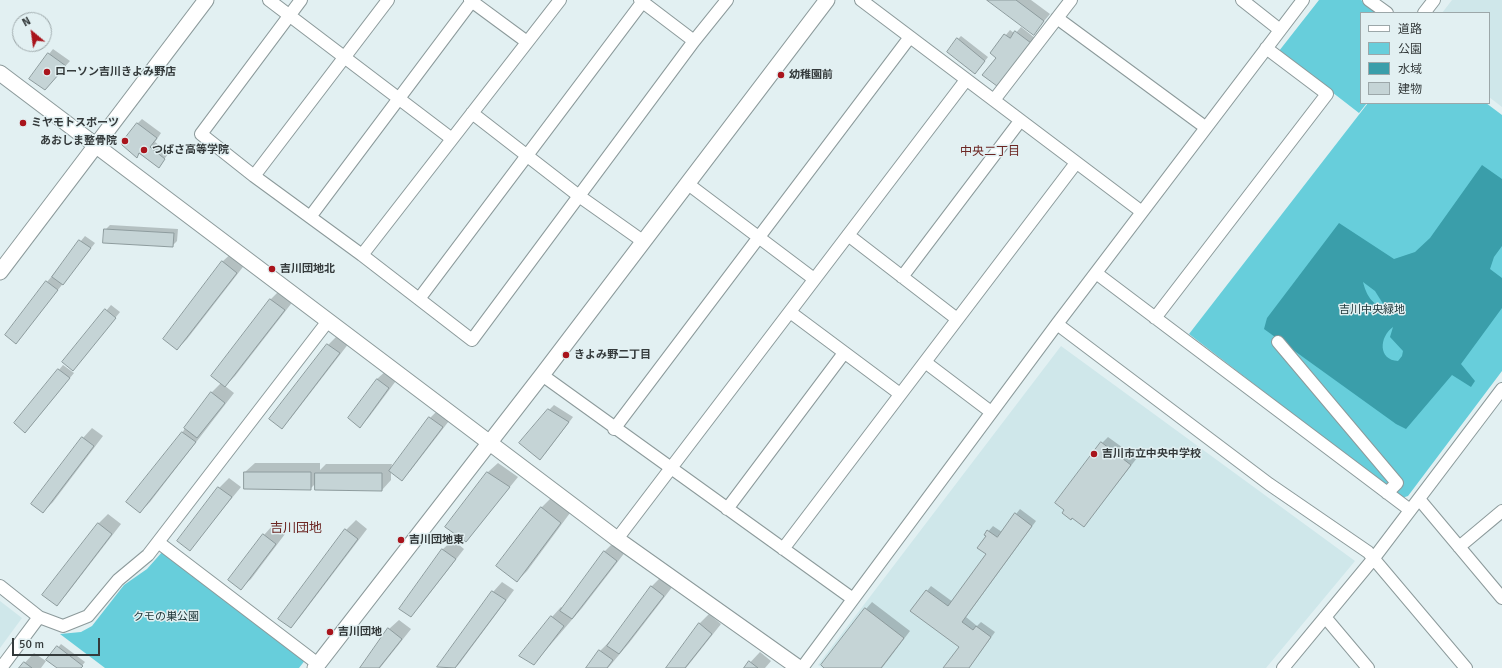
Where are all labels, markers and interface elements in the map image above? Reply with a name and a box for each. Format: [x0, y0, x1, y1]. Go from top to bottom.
north arrow [12, 12, 52, 52]
legend [1360, 12, 1490, 104]
text: N [20, 14, 33, 29]
text: 道路 [1398, 22, 1422, 37]
text: 公園 [1398, 42, 1422, 57]
text: 水域 [1398, 62, 1422, 77]
place label: ローソン吉川きよみ野店 [55, 65, 176, 79]
marker: ローソン吉川きよみ野店 [42, 67, 52, 77]
place label: 幼稚園前 [789, 68, 833, 82]
marker: 幼稚園前 [776, 70, 786, 80]
text: 建物 [1398, 82, 1422, 97]
place label: ミヤモトスポーツ [31, 116, 119, 130]
marker: ミヤモトスポーツ [18, 118, 28, 128]
place label: あおしま整骨院 [40, 134, 117, 148]
marker: あおしま整骨院 [120, 136, 130, 146]
place label: つばさ高等学院 [152, 143, 229, 157]
marker: つばさ高等学院 [139, 145, 149, 155]
district label: 中央二丁目 [960, 145, 1020, 159]
place label: 吉川団地北 [280, 262, 335, 276]
marker: 吉川団地北 [267, 264, 277, 274]
park label: 吉川中央緑地 [1339, 303, 1405, 317]
place label: きよみ野二丁目 [574, 348, 651, 362]
marker: きよみ野二丁目 [561, 350, 571, 360]
place label: 吉川市立中央中学校 [1102, 447, 1201, 461]
marker: 吉川市立中央中学校 [1089, 449, 1099, 459]
district label: 吉川団地 [270, 521, 322, 537]
place label: 吉川団地東 [409, 533, 464, 547]
marker: 吉川団地東 [396, 535, 406, 545]
park label: クモの巣公園 [133, 610, 199, 624]
place label: 吉川団地 [338, 625, 382, 639]
marker: 吉川団地 [325, 627, 335, 637]
scale bar [14, 630, 102, 656]
text: 50 m [19, 637, 44, 652]

